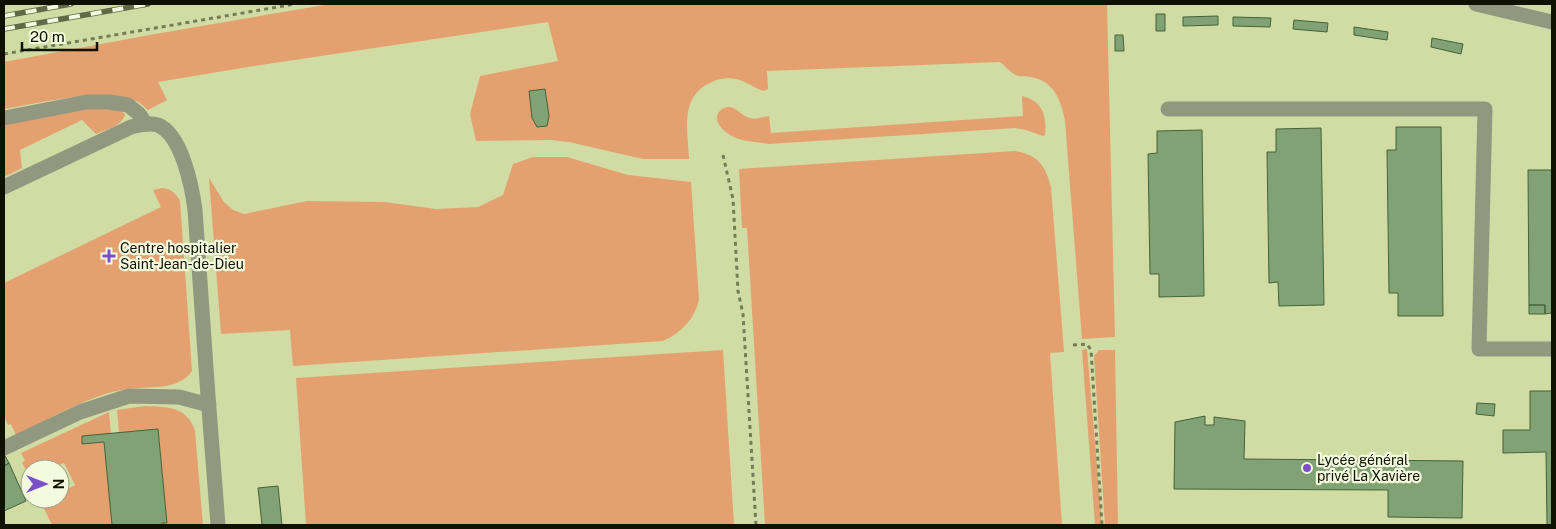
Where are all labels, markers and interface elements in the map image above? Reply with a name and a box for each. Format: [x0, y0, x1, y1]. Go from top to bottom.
scale bar [22, 20, 98, 52]
text: 20 m [30, 28, 65, 45]
place label: Centre hospitalier Saint-Jean-de-Dieu [120, 240, 244, 272]
marker: Centre hospitalier Saint-Jean-de-Dieu [102, 249, 116, 263]
place label: Lycée général privé La Xavière [1317, 452, 1420, 484]
north arrow [20, 459, 70, 509]
marker: Lycée général privé La Xavière [1301, 462, 1313, 474]
text: N [50, 479, 66, 489]

